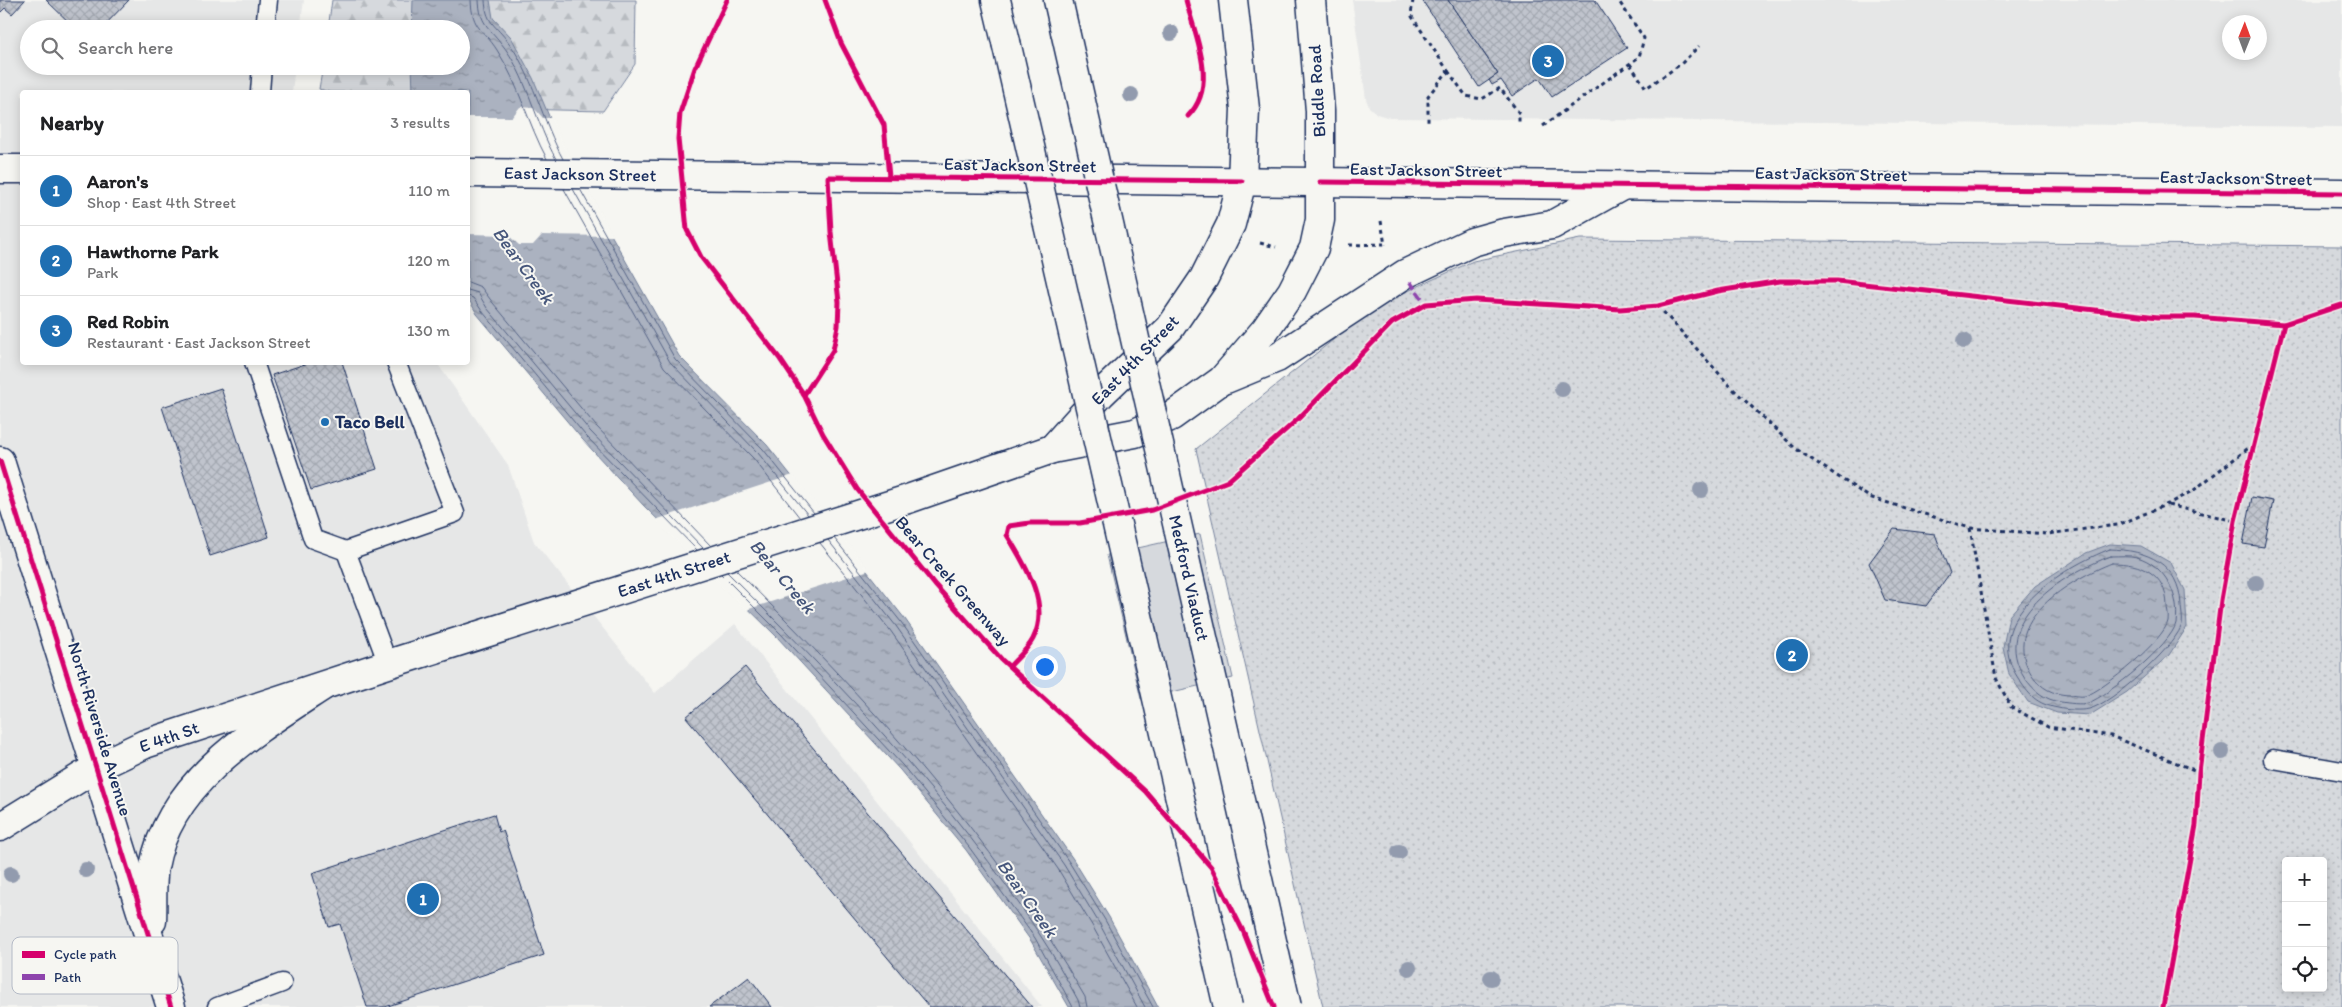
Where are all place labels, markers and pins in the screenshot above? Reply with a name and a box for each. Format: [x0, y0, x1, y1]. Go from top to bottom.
pin: 3 [1532, 42, 1564, 80]
place label: Taco Bell [334, 411, 405, 433]
marker: Taco Bell [319, 416, 331, 428]
pin: 2 [1776, 636, 1808, 674]
pin: 1 [407, 880, 439, 918]

